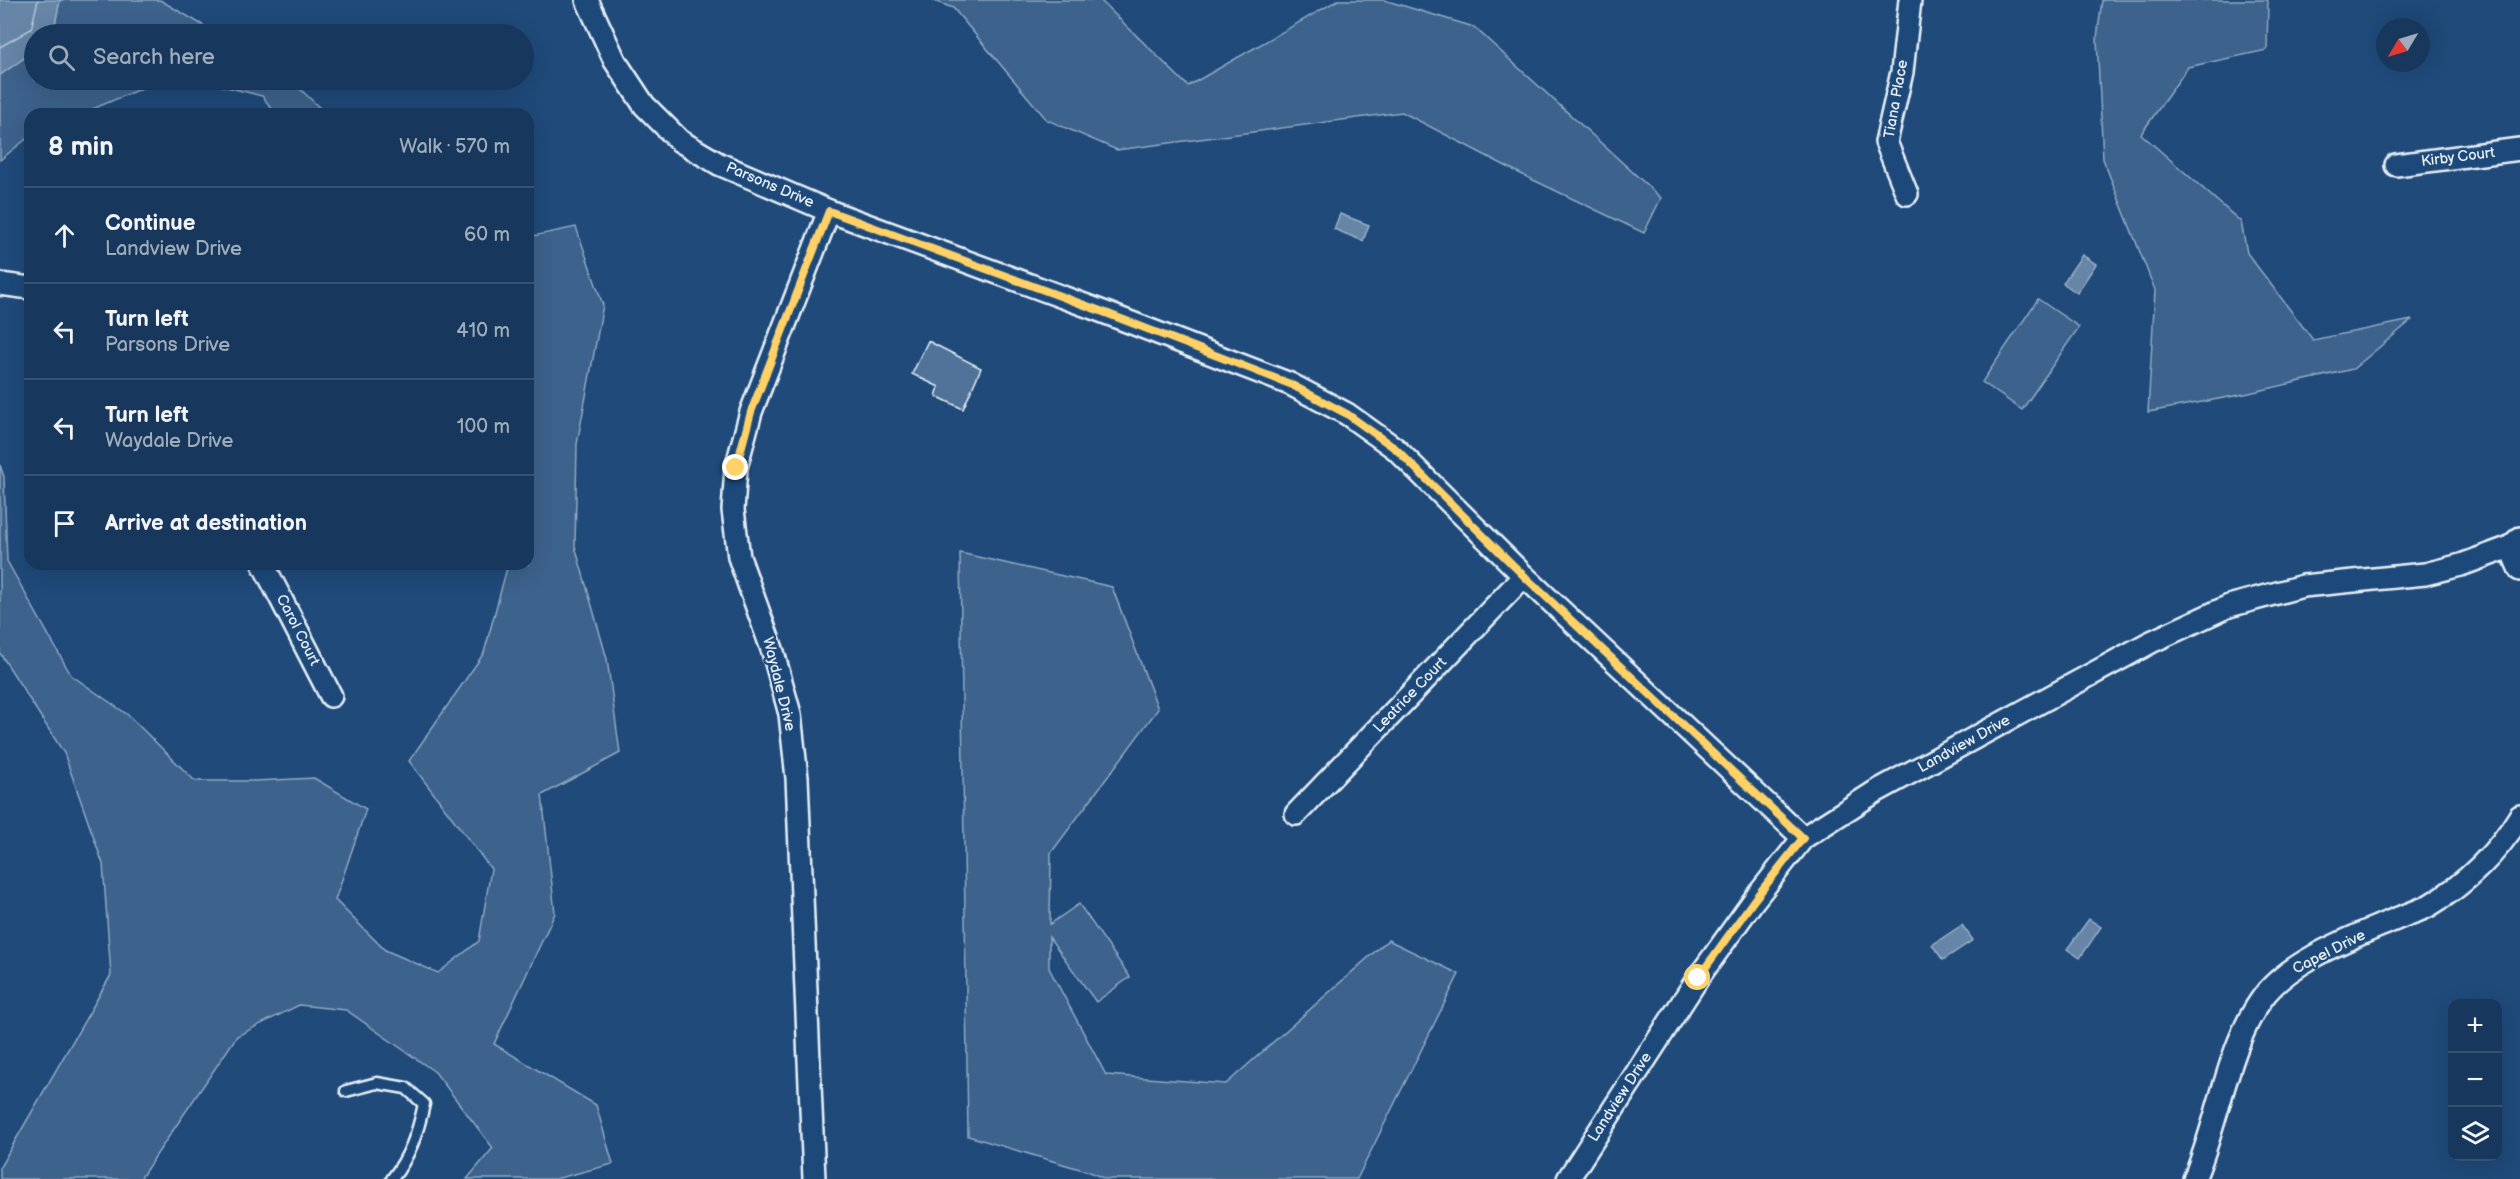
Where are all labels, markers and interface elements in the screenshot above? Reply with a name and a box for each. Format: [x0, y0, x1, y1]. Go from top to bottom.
north arrow [2376, 18, 2430, 72]
search box [24, 24, 534, 90]
icon: search [45, 41, 78, 74]
text: Search here [93, 44, 215, 71]
street label: Tiana Place [1880, 58, 1912, 140]
text: 8 min [48, 132, 114, 163]
text: Walk · 570 m [399, 135, 510, 159]
street label: Kirby Court [2420, 143, 2496, 171]
street label: Parsons Drive [723, 158, 817, 212]
text: Continue [105, 210, 195, 237]
icon: ahead [48, 219, 81, 252]
text: 60 m [464, 223, 510, 247]
text: Landview Drive [105, 237, 242, 261]
text: Turn left [105, 306, 189, 333]
icon: left [48, 315, 81, 348]
text: 410 m [456, 319, 510, 343]
text: Parsons Drive [105, 333, 230, 357]
text: Turn left [105, 402, 189, 429]
icon: left [48, 411, 81, 444]
text: 100 m [457, 415, 510, 439]
text: Waydale Drive [105, 429, 233, 453]
route end [722, 454, 748, 480]
icon: arrive [48, 507, 81, 540]
text: Arrive at destination [105, 510, 307, 537]
street label: Carol Court [272, 591, 324, 669]
street label: Waydale Drive [758, 635, 800, 733]
street label: Leatrice Court [1369, 653, 1451, 737]
street label: Landview Drive [1914, 711, 2014, 777]
street label: Capel Drive [2289, 925, 2369, 978]
route start [1684, 964, 1710, 990]
map controls [2448, 999, 2502, 1161]
button: + [2448, 999, 2502, 1053]
street label: Landview Drive [1584, 1049, 1656, 1145]
button: − [2448, 1053, 2502, 1107]
button: layers [2448, 1107, 2502, 1161]

